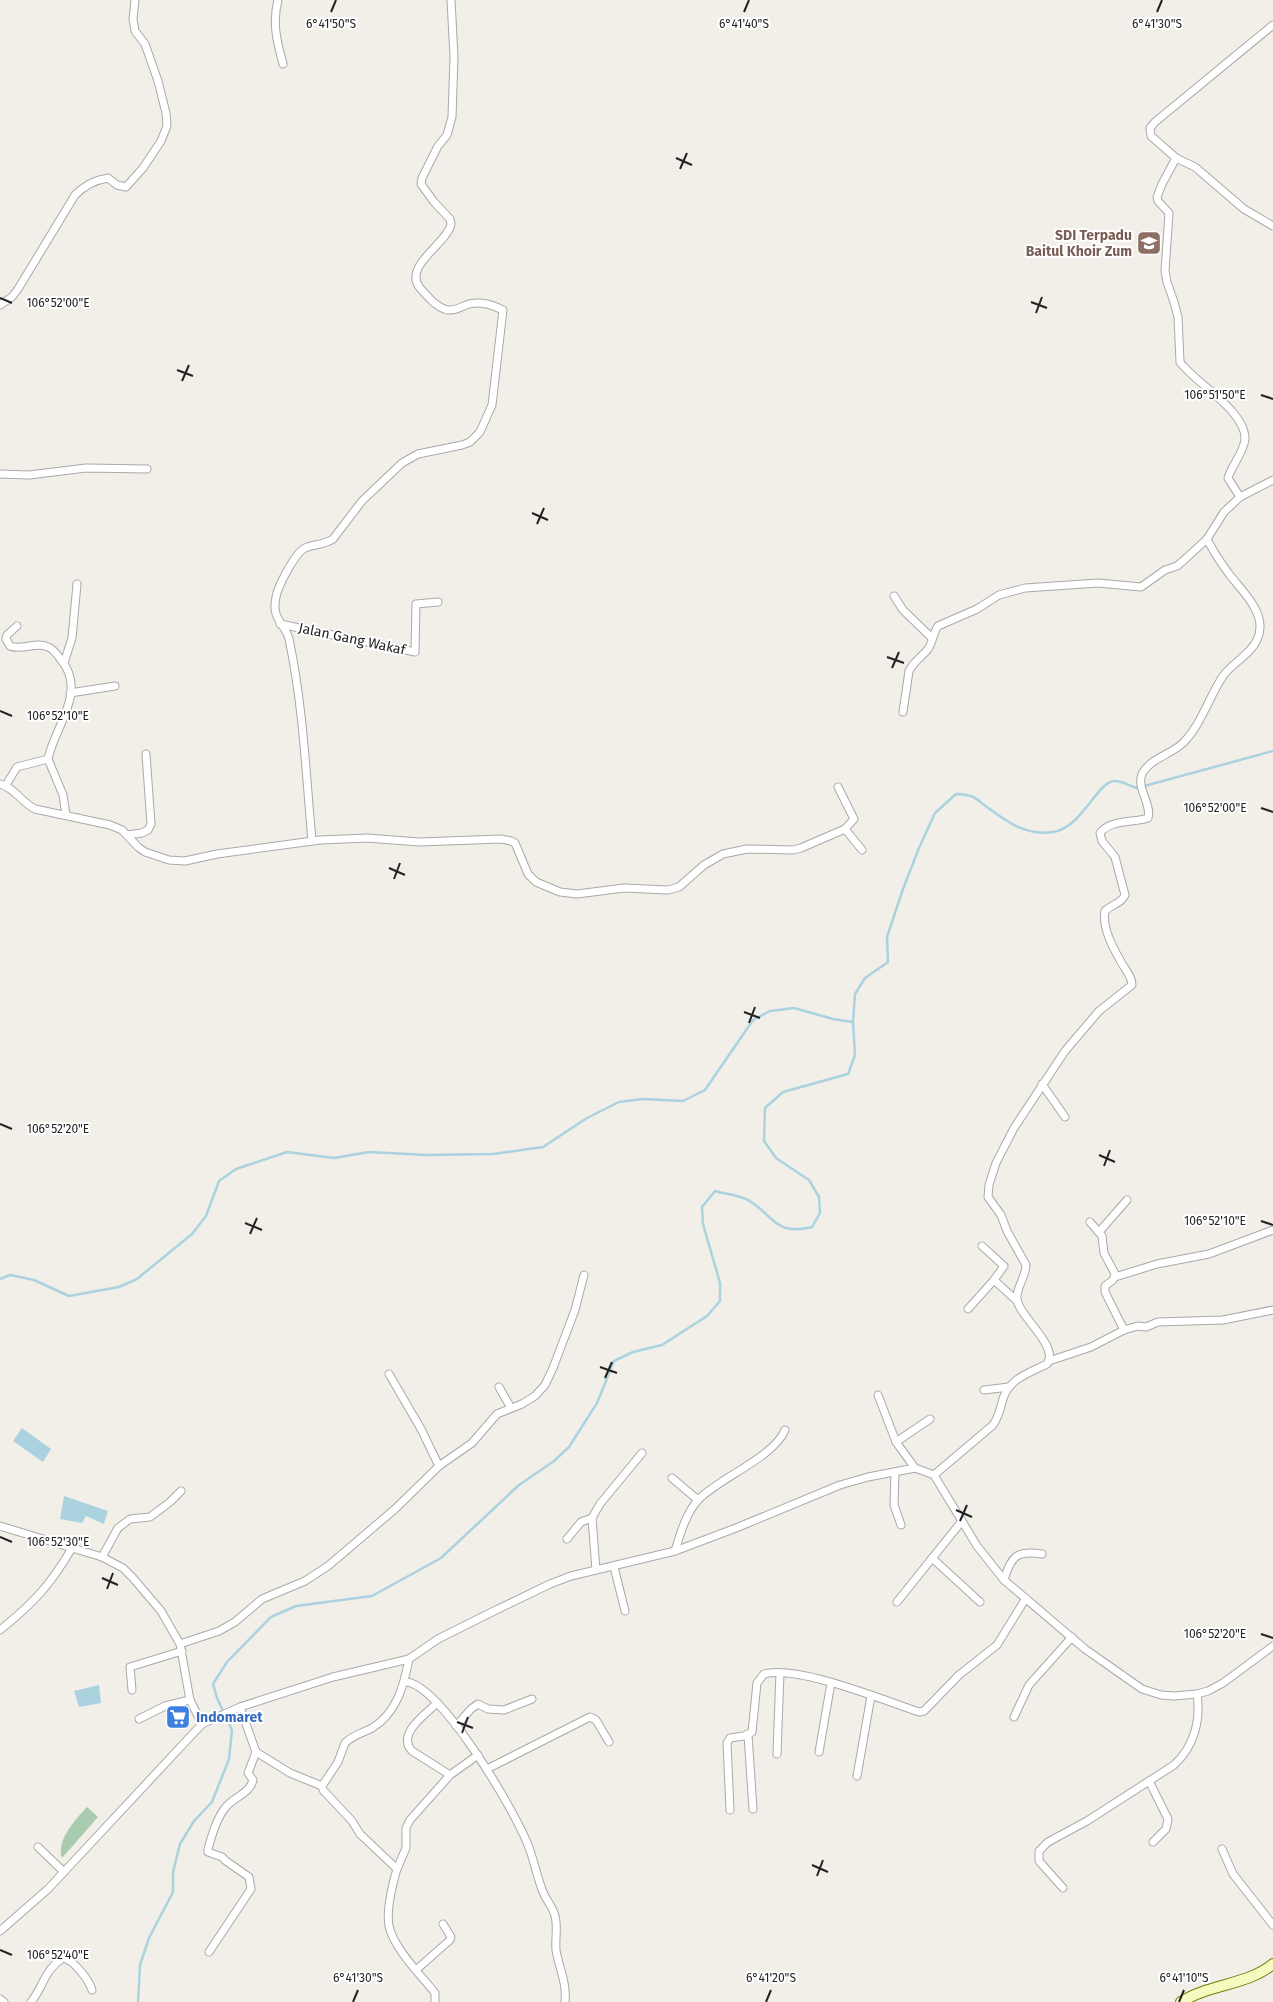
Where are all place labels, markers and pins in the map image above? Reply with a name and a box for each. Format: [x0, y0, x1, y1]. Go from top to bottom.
place label: SDI Terpadu Baitul Khoir Zum [1026, 227, 1132, 260]
school or university icon: SDI Terpadu Baitul Khoir Zum [1136, 230, 1162, 256]
supermarket icon: Indomaret [165, 1704, 191, 1730]
place label: Indomaret [196, 1709, 263, 1726]

